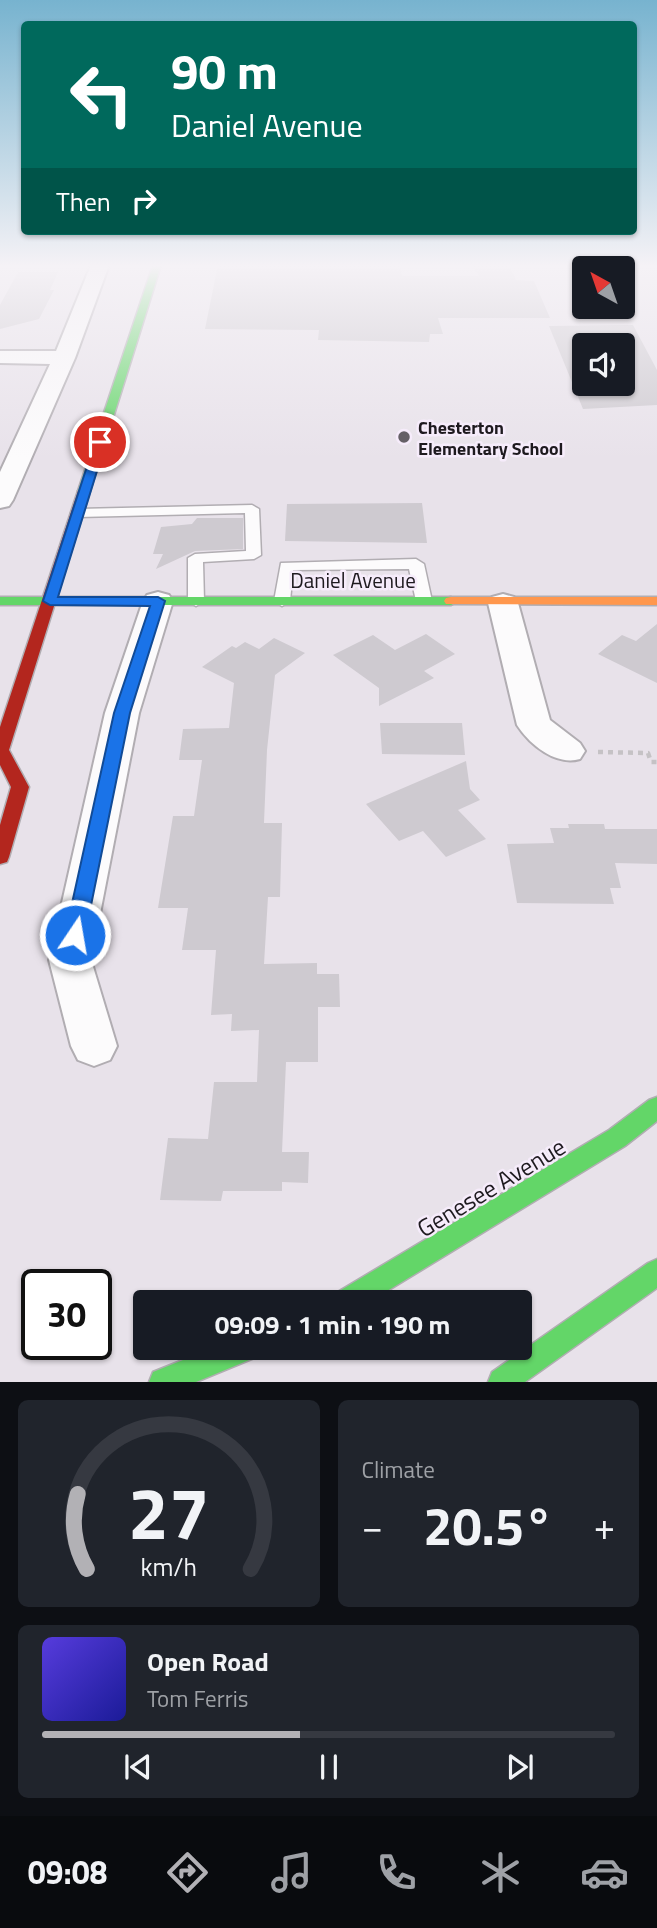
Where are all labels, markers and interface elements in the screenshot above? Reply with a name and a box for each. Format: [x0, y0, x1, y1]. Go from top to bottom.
text: 90 m [171, 33, 278, 108]
icon: left [56, 49, 147, 140]
text: Daniel Avenue [171, 101, 363, 149]
text: Then [56, 182, 111, 221]
icon: right [125, 182, 163, 220]
north arrow [572, 256, 635, 318]
map controls [572, 256, 635, 396]
button: sound [572, 333, 635, 396]
pin [70, 412, 130, 472]
place label: Chesterton Elementary School [418, 414, 563, 462]
icon: arrive [81, 423, 119, 461]
marker: Chesterton Elementary School [396, 429, 412, 445]
street label: Daniel Avenue [290, 564, 416, 596]
position arrow [38, 898, 112, 972]
street label: Genesee Avenue [410, 1128, 572, 1246]
speed limit sign: 30 [21, 1269, 112, 1360]
text: 09:09 · 1 min · 190 m [215, 1305, 450, 1344]
text: Climate [362, 1452, 435, 1487]
text: 27 [128, 1458, 210, 1568]
text: 20.5° [423, 1486, 553, 1565]
text: − [362, 1497, 383, 1555]
text: + [594, 1497, 615, 1555]
text: km/h [140, 1548, 197, 1586]
text: Open Road [147, 1642, 269, 1681]
text: Tom Ferris [147, 1681, 248, 1716]
icon: previous [119, 1748, 157, 1786]
icon: pause [310, 1748, 348, 1786]
icon: next [501, 1748, 539, 1786]
text: 09:08 [28, 1848, 108, 1896]
icon: directions [163, 1848, 212, 1897]
icon: music [267, 1848, 316, 1897]
icon: phone [372, 1848, 421, 1897]
icon: climate [476, 1848, 525, 1897]
icon: car [580, 1848, 629, 1897]

